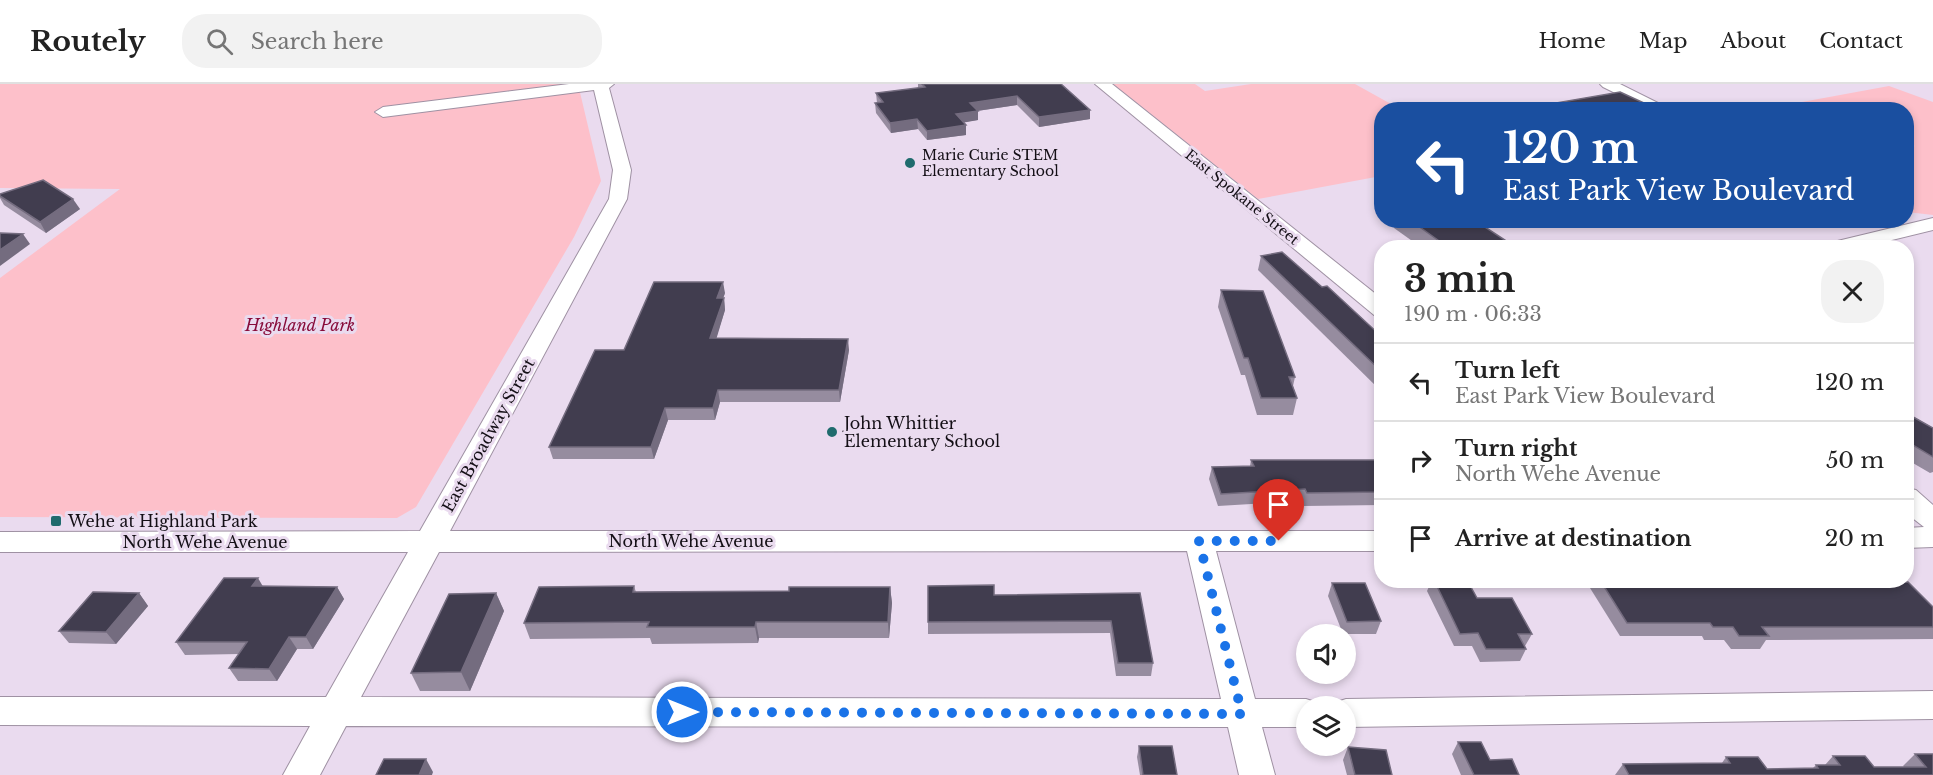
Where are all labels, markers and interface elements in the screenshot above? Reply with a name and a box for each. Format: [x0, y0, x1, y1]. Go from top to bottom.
search box [182, 14, 602, 68]
text: Routely [30, 24, 146, 59]
icon: search [203, 25, 236, 58]
text: Search here [251, 28, 384, 55]
text: Home [1539, 28, 1606, 54]
text: Map [1639, 28, 1687, 54]
text: About [1720, 28, 1786, 54]
text: Contact [1819, 28, 1903, 54]
text: 120 m [1503, 122, 1638, 174]
icon: left [1404, 126, 1482, 204]
place label: Marie Curie STEM Elementary School [922, 146, 1059, 180]
street label: East Spokane Street [1181, 146, 1303, 249]
marker: Marie Curie STEM Elementary School [903, 156, 917, 170]
text: East Park View Boulevard [1503, 174, 1854, 207]
text: 3 min [1404, 257, 1516, 302]
button: close [1821, 260, 1884, 323]
text: 190 m · 06:33 [1404, 302, 1542, 326]
park label: Highland Park [244, 315, 355, 335]
street label: East Broadway Street [437, 355, 539, 515]
text: Turn left [1455, 357, 1560, 384]
icon: left [1404, 366, 1437, 399]
text: 120 m [1815, 369, 1884, 396]
text: East Park View Boulevard [1455, 384, 1715, 408]
place label: John Whittier Elementary School [842, 413, 1000, 451]
marker: John Whittier Elementary School [825, 425, 839, 439]
text: Turn right [1455, 435, 1577, 462]
icon: right [1404, 444, 1437, 477]
text: 50 m [1826, 447, 1884, 474]
text: North Wehe Avenue [1455, 462, 1661, 486]
pin [1253, 479, 1304, 541]
icon: arrive [1262, 488, 1295, 521]
place label: Wehe at Highland Park [67, 511, 258, 531]
marker: Wehe at Highland Park [49, 514, 63, 528]
icon: arrive [1404, 522, 1437, 555]
text: Arrive at destination [1455, 525, 1692, 552]
text: 20 m [1825, 525, 1884, 552]
street label: North Wehe Avenue [609, 531, 773, 551]
street label: North Wehe Avenue [123, 532, 287, 552]
map controls [1296, 624, 1356, 756]
button: sound [1296, 624, 1356, 684]
position arrow [650, 680, 714, 744]
button: layers [1296, 696, 1356, 756]

